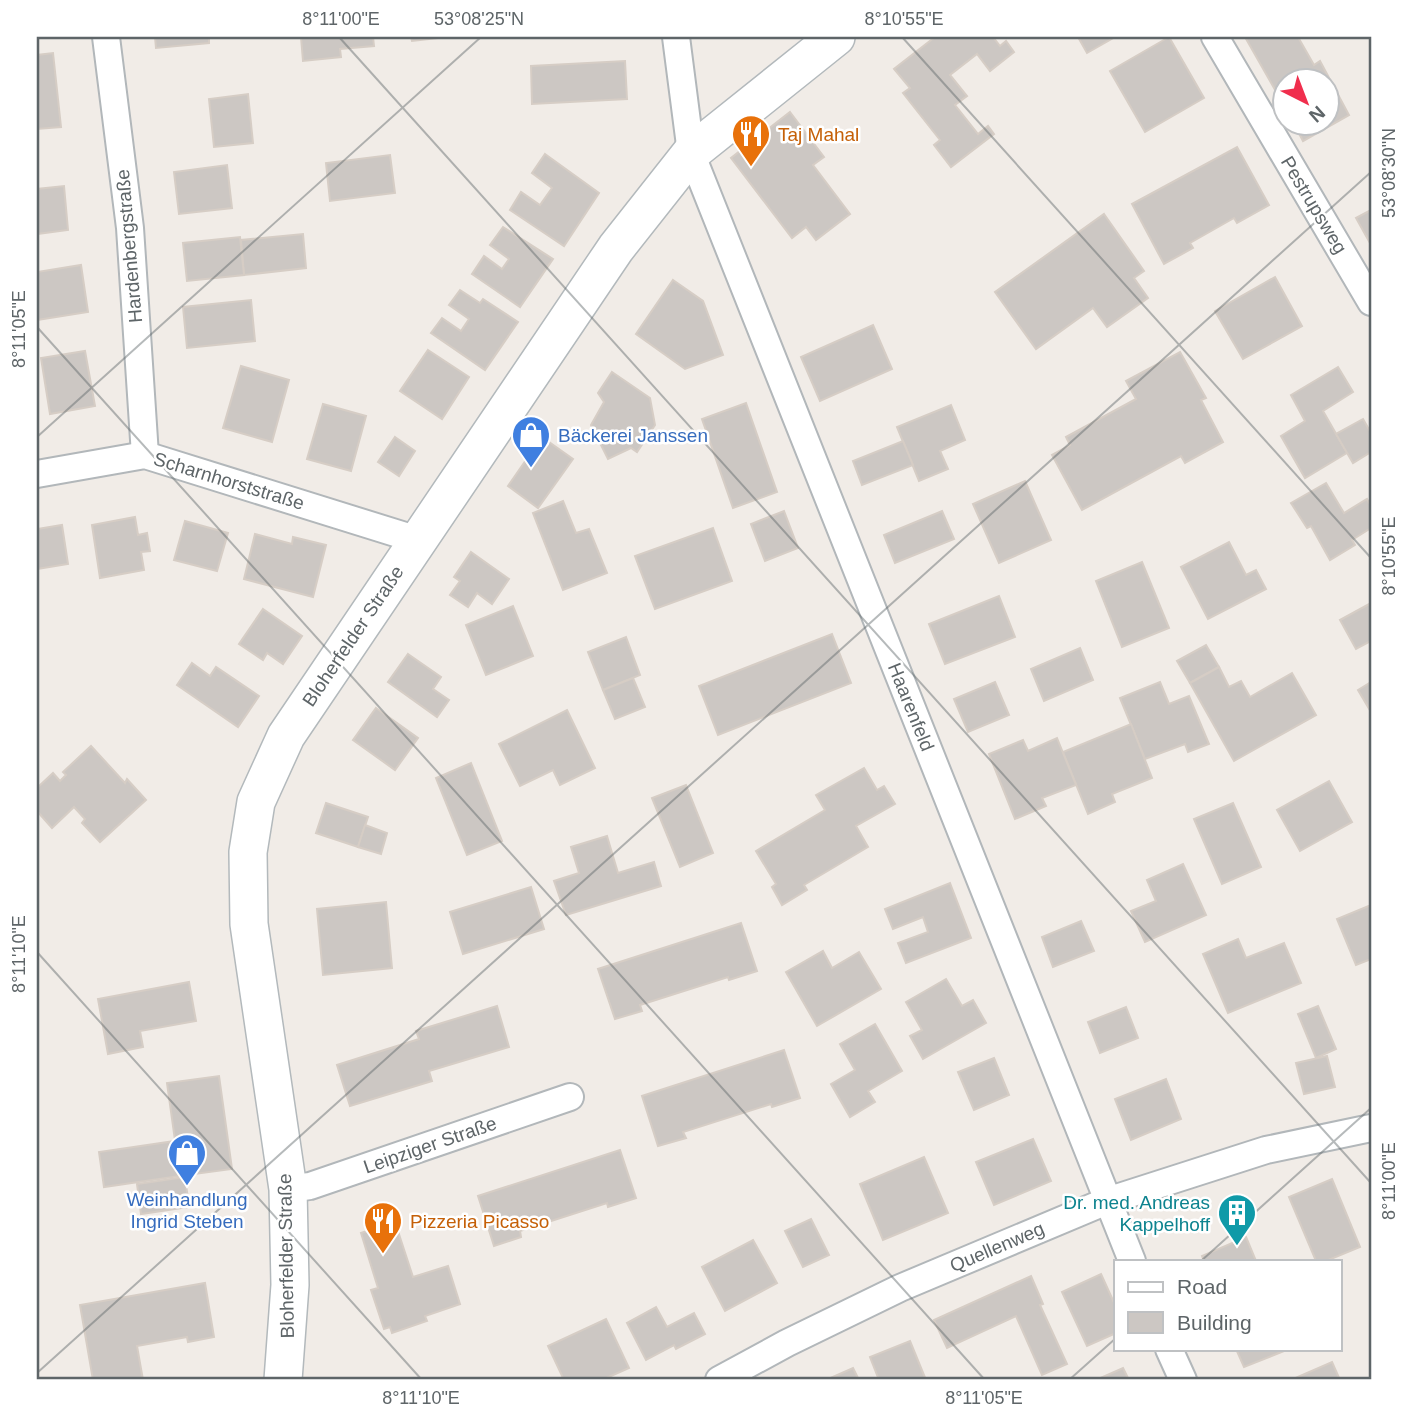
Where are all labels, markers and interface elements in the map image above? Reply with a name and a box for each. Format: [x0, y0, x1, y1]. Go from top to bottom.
text: 8°11'00"E [302, 9, 380, 29]
text: 53°08'25"N [434, 9, 524, 29]
text: 8°10'55"E [864, 9, 944, 29]
north arrow [1272, 66, 1342, 136]
text: N [1305, 102, 1329, 127]
restaurant icon: Taj Mahal [730, 113, 772, 168]
place label: Taj Mahal [778, 124, 859, 145]
text: 53°08'30"N [1379, 128, 1399, 218]
street label: Pestrupsweg [1277, 153, 1351, 257]
street label: Hardenbergstraße [112, 168, 146, 324]
text: 8°11'05"E [9, 290, 29, 368]
shop icon: Bäckerei Janssen [510, 414, 552, 469]
place label: Bäckerei Janssen [558, 425, 708, 446]
street label: Scharnhorststraße [151, 448, 307, 514]
text: 8°10'55"E [1379, 516, 1399, 596]
street label: Bloherfelder Straße [298, 562, 408, 710]
street label: Haarenfeld [884, 660, 938, 754]
text: 8°11'10"E [9, 915, 29, 993]
street label: Leipziger Straße [361, 1112, 499, 1178]
shop icon: Weinhandlung Ingrid Steben [166, 1132, 208, 1187]
text: 8°11'00"E [1379, 1142, 1399, 1220]
street label: Bloherfelder Straße [274, 1173, 298, 1339]
place label: Weinhandlung Ingrid Steben [126, 1189, 248, 1232]
place label: Dr. med. Andreas Kappelhoff [1063, 1192, 1211, 1235]
building icon: Dr. med. Andreas Kappelhoff [1216, 1192, 1258, 1247]
restaurant icon: Pizzeria Picasso [362, 1200, 404, 1255]
place label: Pizzeria Picasso [410, 1211, 549, 1232]
street label: Quellenweg [947, 1218, 1047, 1276]
legend [1114, 1260, 1342, 1350]
text: Road [1177, 1275, 1227, 1298]
text: Building [1177, 1311, 1252, 1334]
text: 8°11'10"E [382, 1388, 460, 1408]
text: 8°11'05"E [945, 1388, 1023, 1408]

